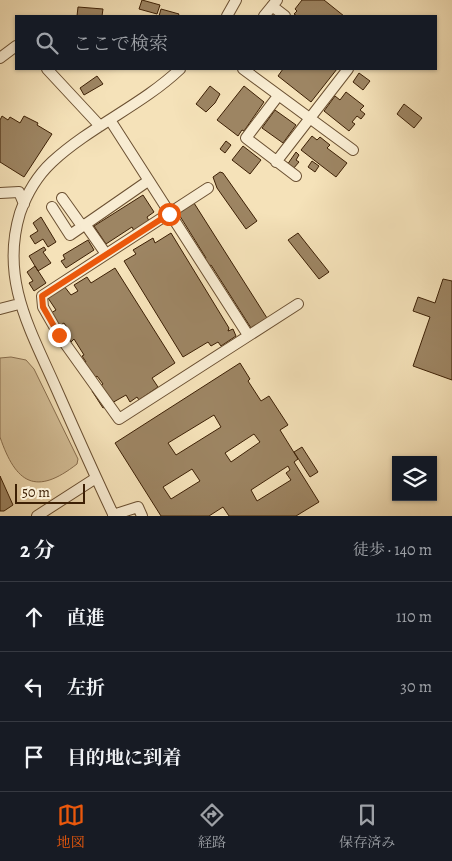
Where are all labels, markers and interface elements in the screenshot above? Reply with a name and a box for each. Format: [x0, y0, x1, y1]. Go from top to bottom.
search box [15, 15, 437, 70]
icon: search [33, 29, 61, 57]
text: ここで検索 [73, 31, 168, 57]
route start [158, 203, 181, 226]
route end [48, 324, 71, 347]
map controls [392, 456, 437, 501]
button: layers [392, 456, 437, 501]
scale bar [15, 481, 85, 504]
text: 50 m [22, 483, 50, 502]
text: 2 分 [20, 536, 55, 564]
text: 徒歩 · 140 m [353, 539, 432, 561]
icon: ahead [20, 603, 48, 631]
text: 直進 [67, 605, 105, 631]
text: 110 m [396, 606, 432, 628]
icon: left [20, 673, 48, 701]
text: 左折 [67, 675, 105, 701]
text: 30 m [400, 676, 432, 698]
icon: arrive [20, 743, 48, 771]
text: 目的地に到着 [67, 745, 181, 771]
tab: 地図 [57, 801, 85, 852]
tab: 経路 [198, 801, 226, 852]
tab: 保存済み [339, 801, 395, 852]

